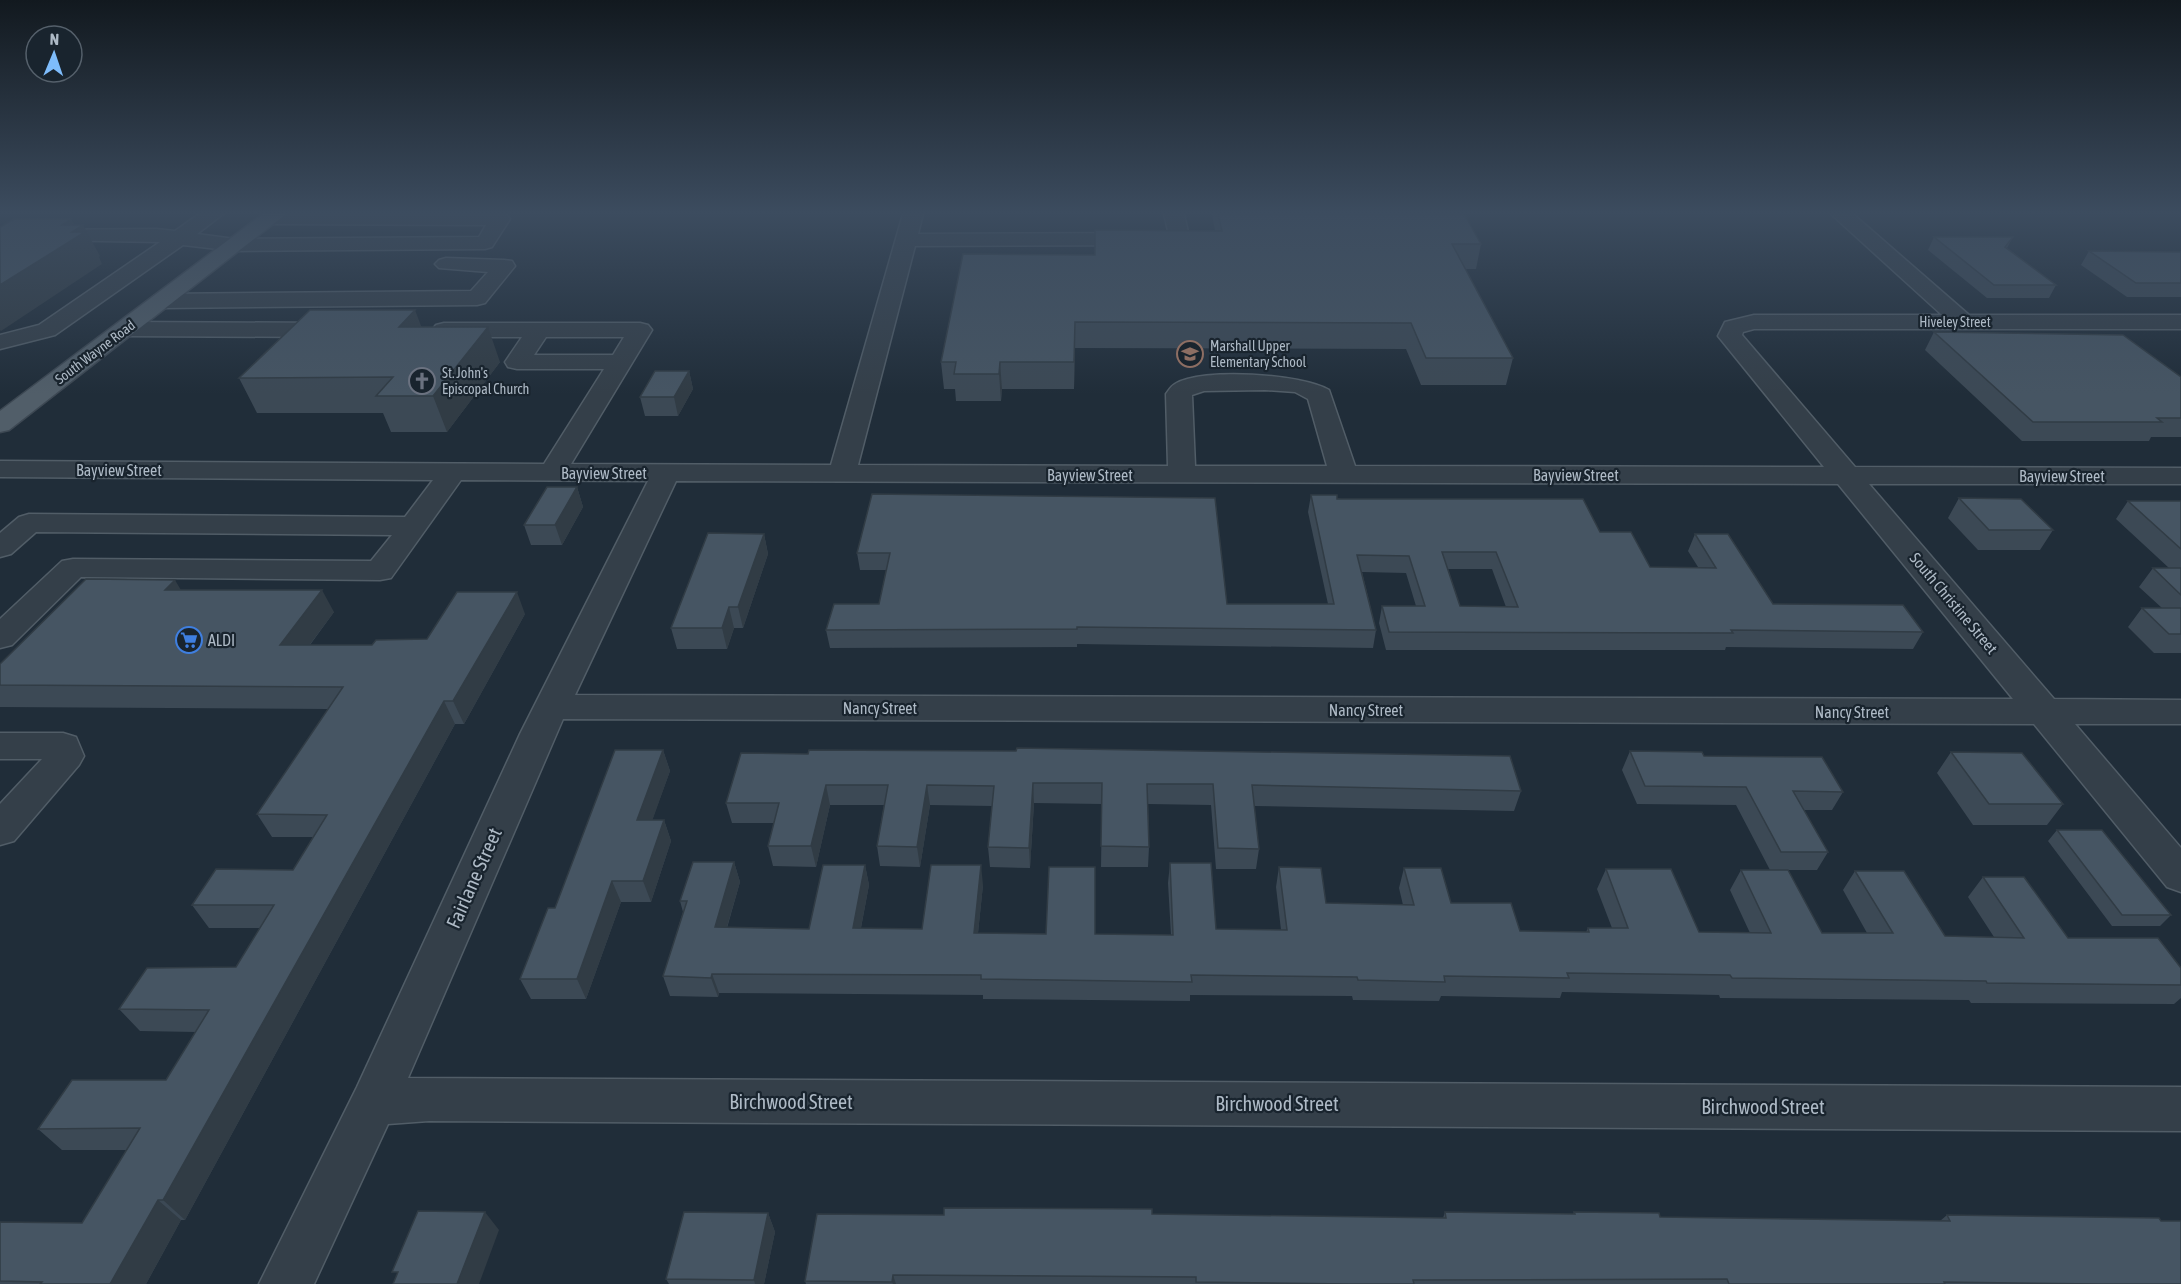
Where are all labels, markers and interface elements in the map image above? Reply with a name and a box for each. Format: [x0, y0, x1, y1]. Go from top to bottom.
north arrow [24, 24, 84, 84]
text: N [49, 30, 60, 48]
street label: Hiveley Street [1919, 314, 1991, 330]
street label: South Wayne Road [52, 317, 138, 387]
place label: Marshall Upper Elementary School [1210, 338, 1306, 370]
school or university icon: Marshall Upper Elementary School [1175, 339, 1205, 369]
place label: St. John's Episcopal Church [442, 365, 529, 397]
church icon: St. John's Episcopal Church [407, 366, 437, 396]
street label: Bayview Street [76, 461, 162, 480]
street label: Bayview Street [561, 464, 647, 483]
street label: Bayview Street [1047, 466, 1133, 485]
street label: Bayview Street [1533, 466, 1619, 485]
street label: Bayview Street [2019, 467, 2105, 486]
street label: South Christine Street [1907, 549, 2002, 657]
supermarket icon: ALDI [174, 625, 204, 655]
place label: ALDI [208, 631, 235, 649]
street label: Nancy Street [843, 699, 918, 718]
street label: Nancy Street [1329, 701, 1404, 720]
street label: Nancy Street [1815, 703, 1890, 722]
street label: Fairlane Street [441, 824, 506, 932]
street label: Birchwood Street [729, 1090, 853, 1113]
street label: Birchwood Street [1215, 1092, 1339, 1115]
street label: Birchwood Street [1701, 1095, 1825, 1118]

